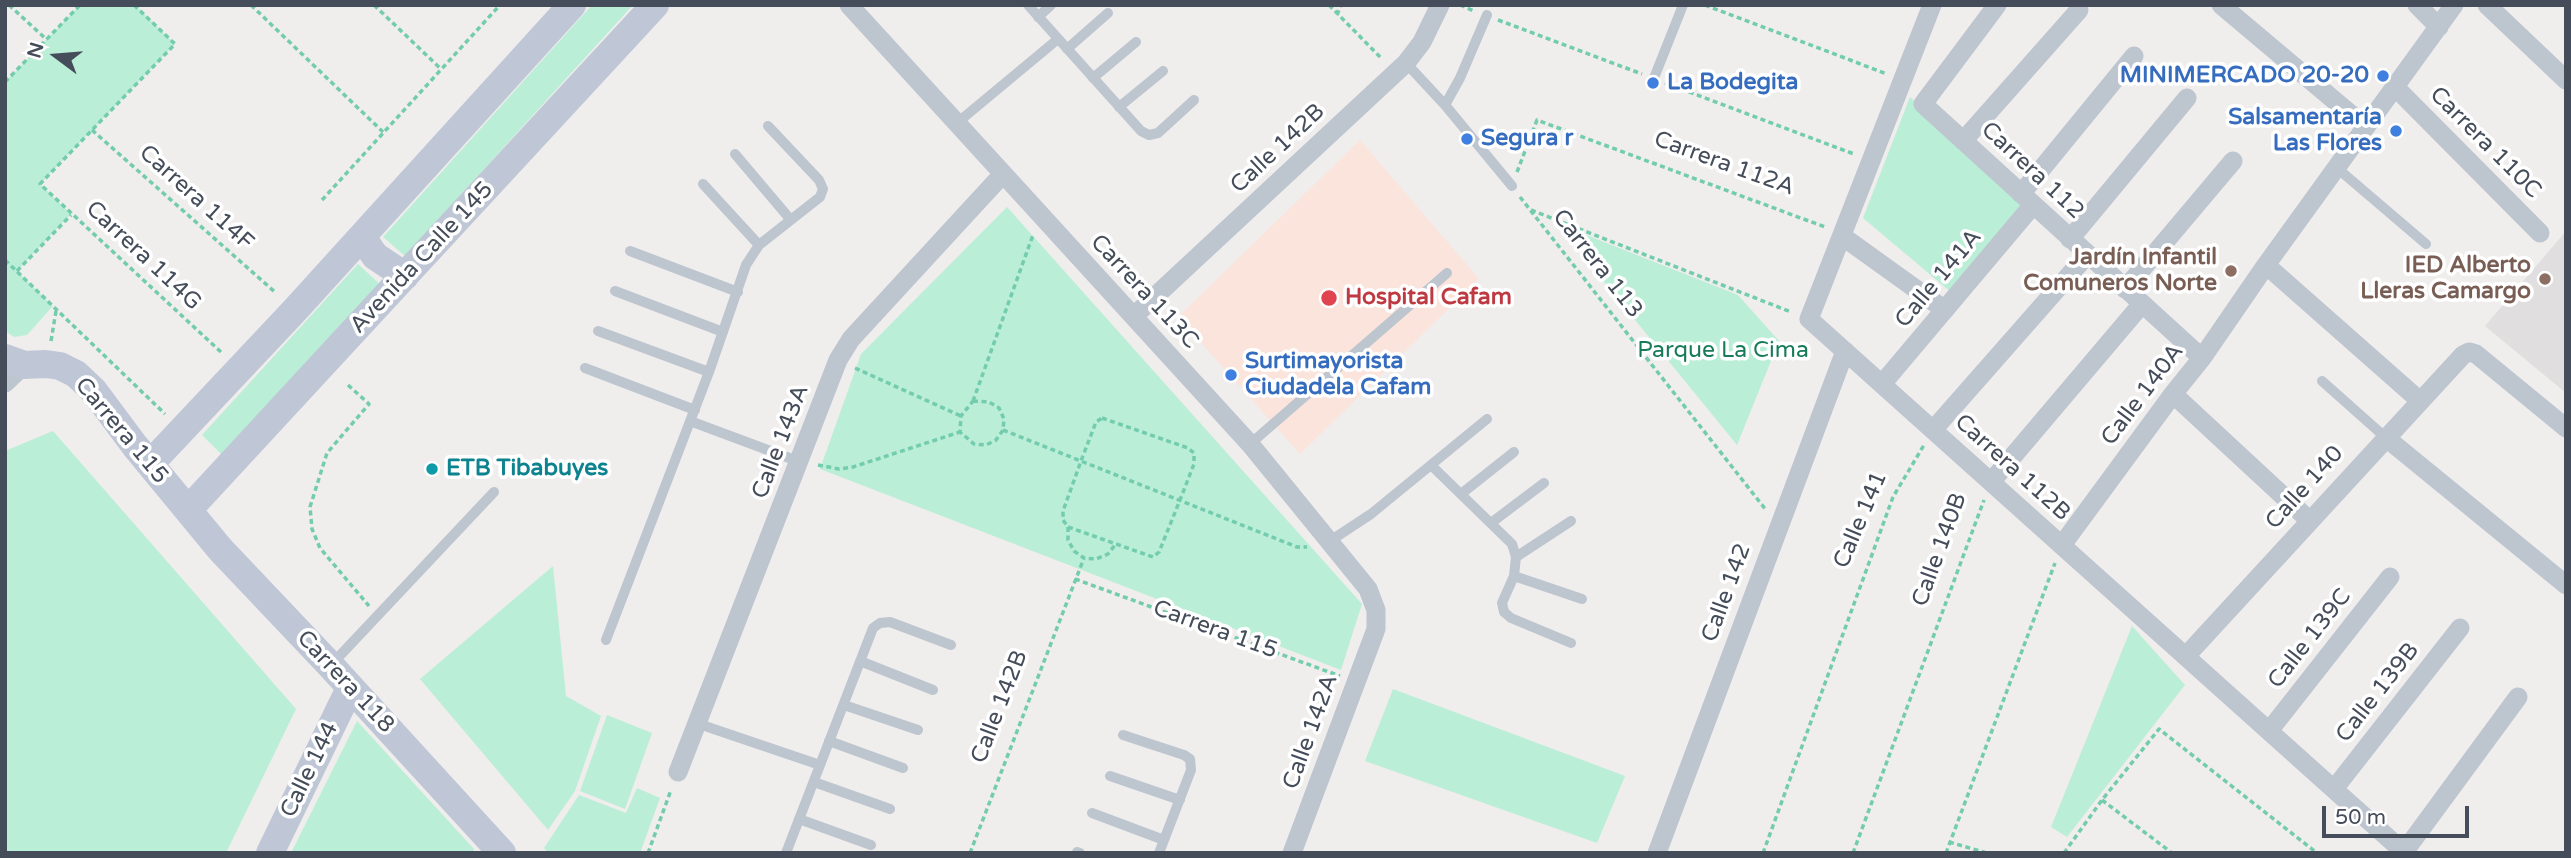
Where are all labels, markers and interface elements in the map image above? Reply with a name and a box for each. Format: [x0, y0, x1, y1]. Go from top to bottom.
north arrow [21, 21, 91, 91]
text: N [23, 40, 48, 61]
place label: MINIMERCADO 20-20 [2120, 62, 2369, 90]
marker: MINIMERCADO 20-20 [2375, 68, 2391, 84]
place label: La Bodegita [1667, 69, 1798, 97]
marker: La Bodegita [1645, 75, 1661, 91]
street label: Carrera 110C [2424, 82, 2546, 204]
street label: Calle 142B [1225, 98, 1331, 200]
place label: Salsamentaría Las Flores [2228, 104, 2382, 158]
street label: Carrera 112 [1975, 116, 2089, 226]
marker: Salsamentaría Las Flores [2388, 123, 2404, 139]
place label: Segura r [1481, 125, 1573, 153]
street label: Carrera 112A [1650, 126, 1798, 202]
marker: Segura r [1459, 131, 1475, 147]
street label: Carrera 114F [133, 139, 259, 257]
street label: Avenida Calle 145 [345, 176, 499, 340]
street label: Carrera 114G [80, 196, 206, 316]
street label: Carrera 113 [1546, 204, 1648, 324]
street label: Calle 141A [1890, 224, 1988, 334]
street label: Carrera 113C [1084, 229, 1204, 355]
place label: Jardín Infantil Comuneros Norte [2023, 244, 2217, 298]
place label: IED Alberto Lleras Camargo [2360, 252, 2531, 306]
marker: Jardín Infantil Comuneros Norte [2223, 263, 2239, 279]
marker: IED Alberto Lleras Camargo [2537, 271, 2553, 287]
place label: Hospital Cafam [1345, 284, 1512, 312]
marker: Hospital Cafam [1319, 288, 1339, 308]
park label: Parque La Cima [1637, 337, 1809, 365]
street label: Calle 140A [2096, 339, 2190, 451]
place label: Surtimayorista Ciudadela Cafam [1245, 348, 1431, 402]
marker: Surtimayorista Ciudadela Cafam [1223, 367, 1239, 383]
street label: Carrera 115 [69, 372, 173, 490]
street label: Calle 143A [747, 381, 815, 503]
street label: Carrera 112B [1948, 409, 2076, 527]
street label: Calle 140 [2260, 441, 2350, 535]
place label: ETB Tibabuyes [446, 455, 608, 483]
marker: ETB Tibabuyes [424, 461, 440, 477]
street label: Calle 141 [1828, 467, 1894, 573]
street label: Calle 140B [1907, 490, 1973, 610]
street label: Calle 142 [1696, 540, 1758, 646]
street label: Calle 139C [2263, 584, 2357, 694]
street label: Carrera 115 [1149, 595, 1281, 665]
street label: Carrera 118 [290, 625, 400, 739]
street label: Calle 139B [2331, 638, 2425, 748]
street label: Calle 142B [966, 647, 1034, 767]
street label: Calle 142A [1278, 671, 1344, 793]
street label: Calle 144 [275, 718, 345, 822]
scale bar [2326, 792, 2473, 836]
text: 50 m [2335, 805, 2386, 830]

